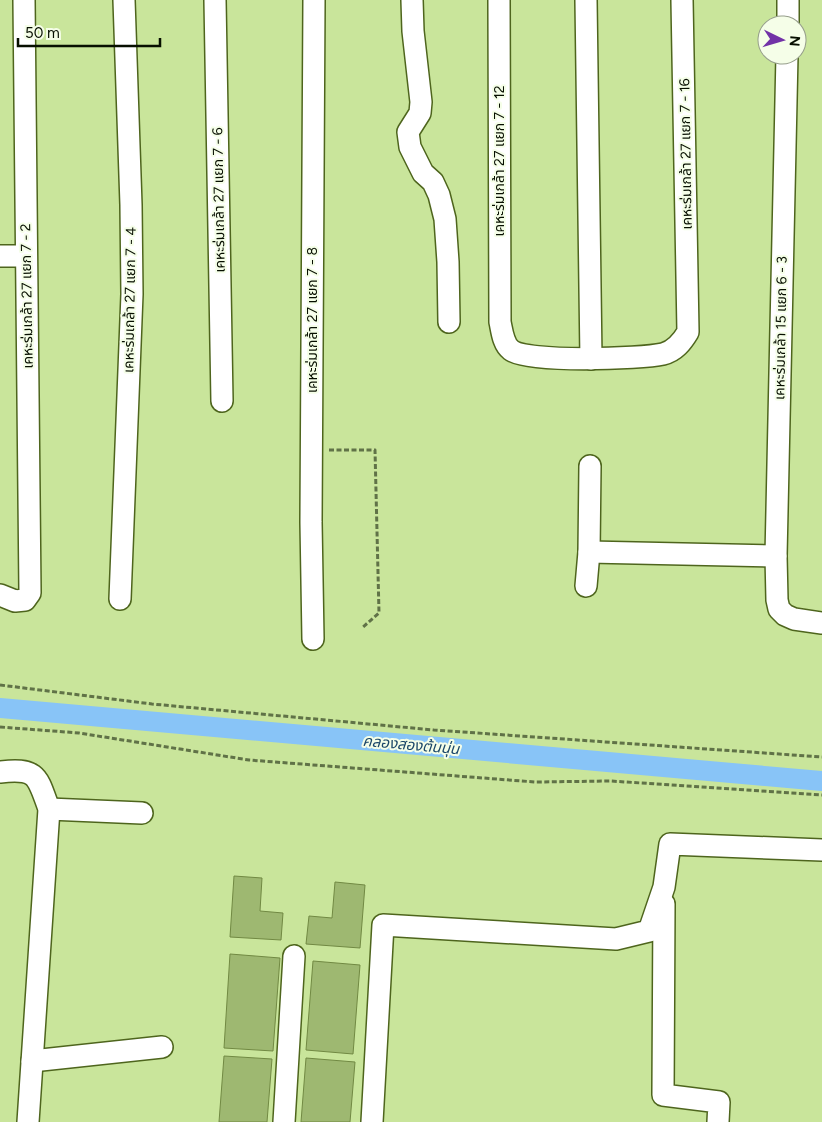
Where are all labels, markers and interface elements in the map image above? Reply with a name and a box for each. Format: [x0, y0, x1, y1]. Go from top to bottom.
scale bar [18, 15, 160, 47]
north arrow [757, 15, 807, 65]
text: 50 m [25, 24, 60, 42]
text: N [786, 35, 803, 47]
street label: เคหะร่มเกล้า 27 แยก 7 - 16 [676, 78, 696, 230]
street label: เคหะร่มเกล้า 27 แยก 7 - 12 [491, 85, 508, 237]
street label: เคหะร่มเกล้า 27 แยก 7 - 6 [209, 127, 229, 273]
street label: เคหะร่มเกล้า 27 แยก 7 - 2 [17, 223, 37, 369]
street label: เคหะร่มเกล้า 27 แยก 7 - 4 [120, 227, 140, 373]
street label: เคหะร่มเกล้า 27 แยก 7 - 8 [304, 247, 321, 393]
street label: เคหะร่มเกล้า 15 แยก 6 - 3 [771, 256, 791, 400]
water label: คลองสองต้นนุ่น [362, 732, 461, 758]

